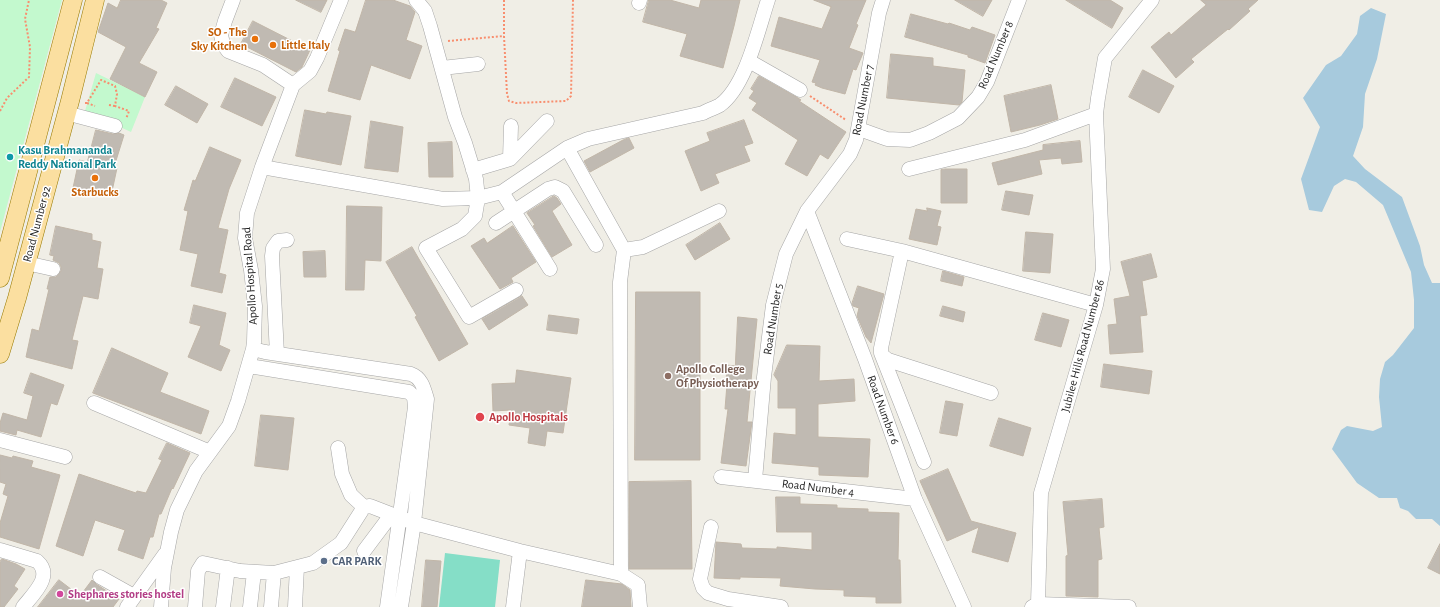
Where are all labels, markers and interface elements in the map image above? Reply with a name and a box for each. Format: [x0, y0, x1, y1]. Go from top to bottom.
street label: Road Number 8 [975, 19, 1017, 91]
place label: SO - The Sky Kitchen [191, 25, 247, 53]
marker: SO - The Sky Kitchen [250, 34, 260, 44]
place label: Little Italy [281, 38, 330, 52]
marker: Little Italy [268, 40, 278, 50]
street label: Road Number 7 [849, 63, 877, 137]
place label: Kasu Brahmananda Reddy National Park [18, 143, 116, 171]
marker: Kasu Brahmananda Reddy National Park [5, 152, 15, 162]
marker: Starbucks [90, 173, 100, 183]
street label: Road Number 92 [20, 184, 54, 264]
place label: Starbucks [71, 185, 119, 199]
street label: Apollo Hospital Road [239, 227, 261, 325]
street label: Jubilee Hills Road Number 86 [1058, 278, 1108, 414]
street label: Road Number 5 [760, 282, 786, 356]
place label: Apollo College Of Physiotherapy [676, 362, 759, 390]
marker: Apollo College Of Physiotherapy [663, 371, 673, 381]
street label: Road Number 6 [864, 373, 902, 447]
place label: Apollo Hospitals [489, 410, 568, 424]
marker: Apollo Hospitals [474, 411, 486, 423]
street label: Road Number 4 [781, 476, 855, 500]
place label: CAR PARK [332, 554, 382, 568]
marker: CAR PARK [319, 556, 329, 566]
place label: Shephares stories hostel [68, 587, 184, 601]
marker: Shephares stories hostel [55, 589, 65, 599]

